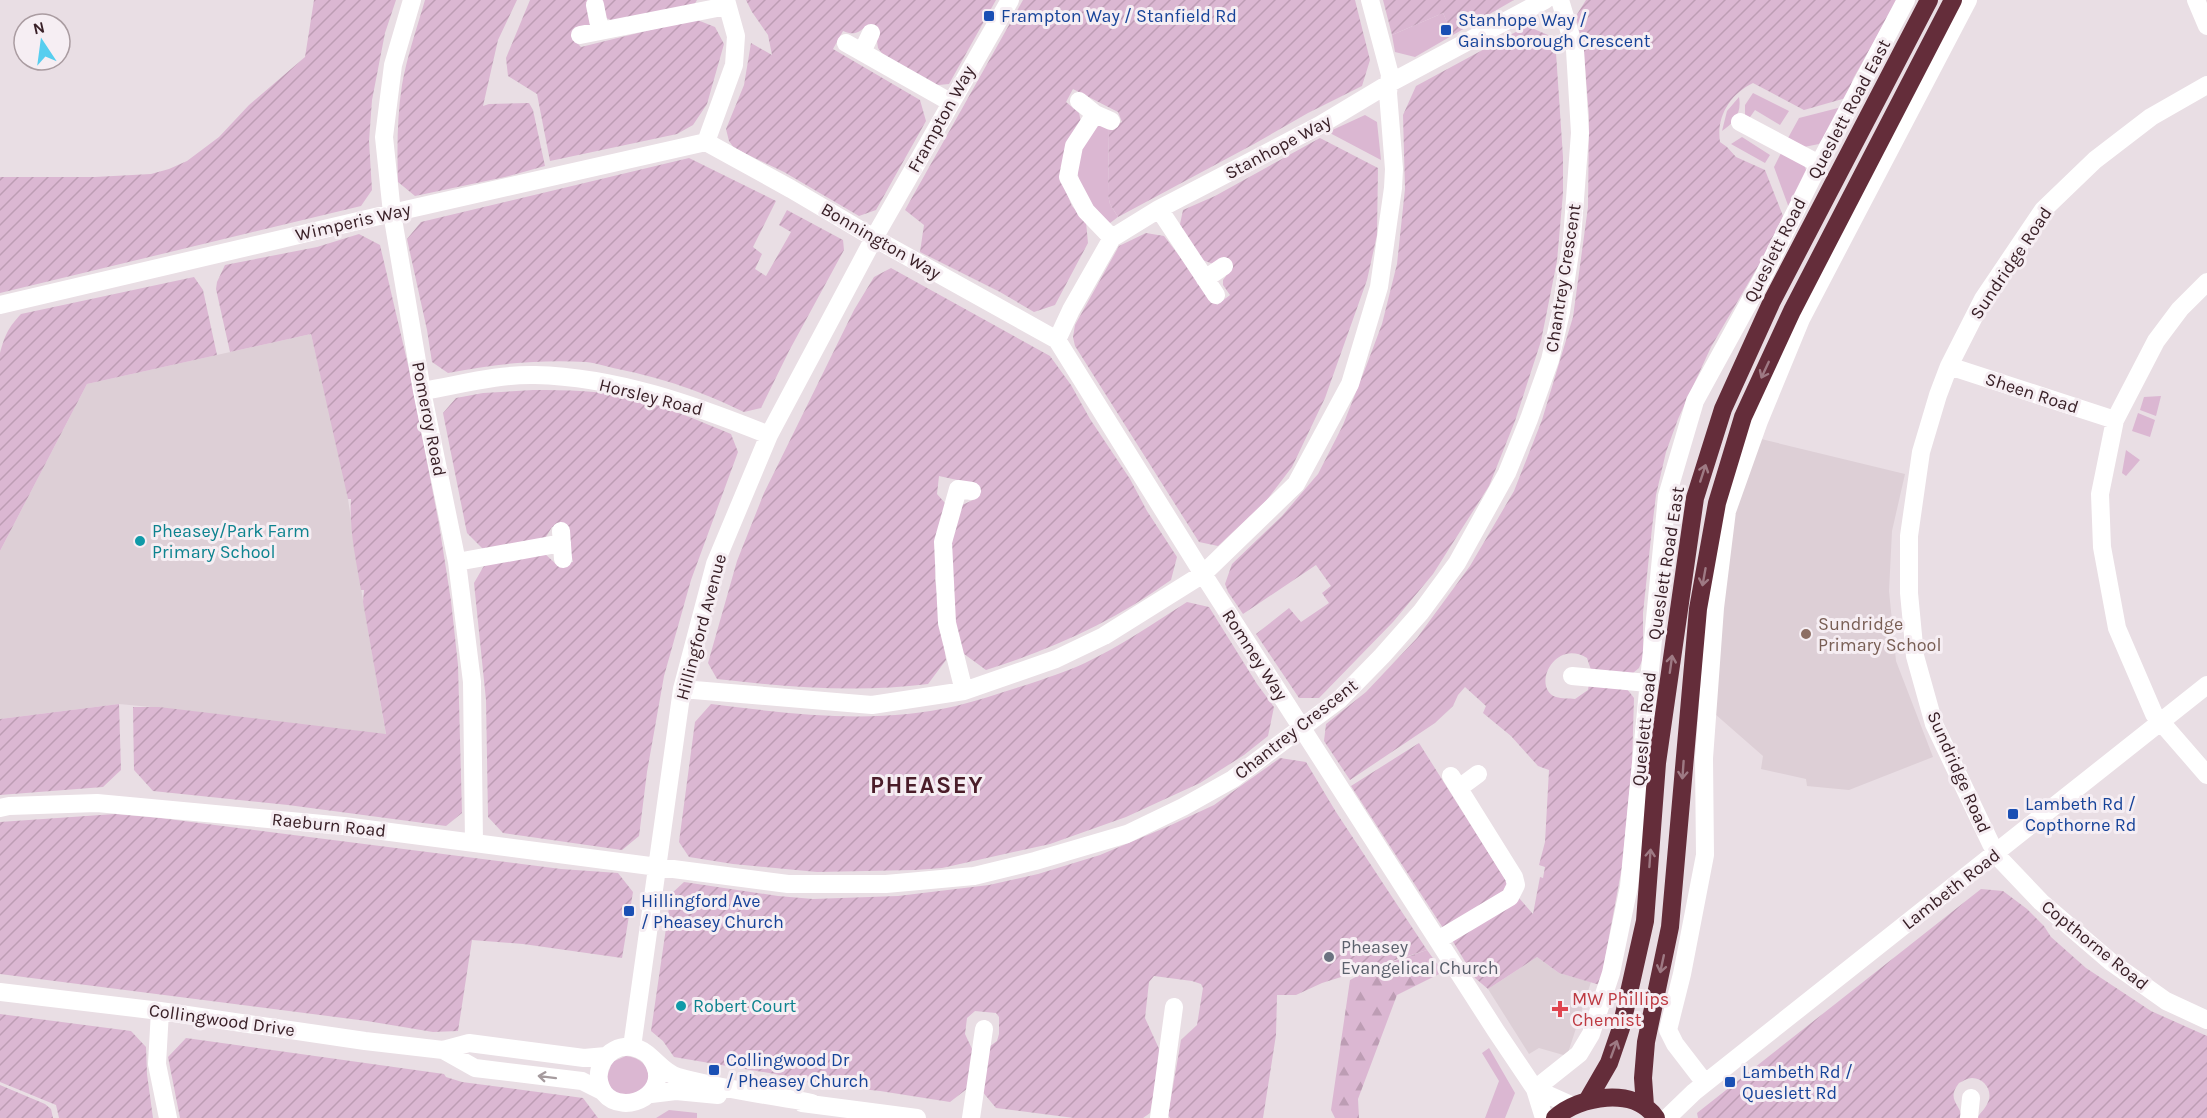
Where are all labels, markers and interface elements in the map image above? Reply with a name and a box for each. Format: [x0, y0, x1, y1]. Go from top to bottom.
place label: Frampton Way / Stanfield Rd [1001, 5, 1237, 27]
marker: Frampton Way / Stanfield Rd [982, 9, 996, 23]
place label: Stanhope Way / Gainsborough Crescent [1458, 9, 1651, 52]
north arrow [12, 12, 72, 72]
text: N [31, 17, 46, 38]
marker: Stanhope Way / Gainsborough Crescent [1439, 23, 1453, 37]
street label: Queslett Road East [1803, 35, 1895, 183]
street label: Frampton Way [903, 61, 980, 176]
street label: Stanhope Way [1221, 110, 1335, 184]
street label: Queslett Road [1739, 194, 1811, 306]
street label: Wimperis Way [293, 198, 413, 246]
street label: Bonnington Way [817, 198, 945, 285]
street label: Chantrey Crescent [1540, 202, 1586, 354]
street label: Sundridge Road [1965, 203, 2057, 323]
street label: Pomeroy Road [407, 360, 451, 478]
one-way arrow [1758, 361, 1770, 379]
street label: Sheen Road [1983, 368, 2081, 418]
street label: Horsley Road [597, 373, 705, 421]
one-way arrow [1698, 464, 1709, 483]
street label: Queslett Road East [1643, 484, 1689, 641]
place label: Pheasey/Park Farm Primary School [152, 520, 310, 563]
marker: Pheasey/Park Farm Primary School [133, 534, 147, 548]
street label: Hillingford Avenue [671, 551, 731, 703]
one-way arrow [1698, 566, 1709, 586]
street label: Romney Way [1217, 605, 1293, 705]
place label: Sundridge Primary School [1818, 613, 1942, 656]
marker: Sundridge Primary School [1799, 627, 1813, 641]
one-way arrow [1665, 655, 1676, 675]
street label: Queslett Road [1627, 671, 1661, 787]
street label: Chantrey Crescent [1230, 674, 1362, 784]
street label: Sundridge Road [1922, 708, 1996, 836]
one-way arrow [1677, 760, 1688, 780]
district label: PHEASEY [870, 771, 984, 799]
place label: Lambeth Rd / Copthorne Rd [2025, 793, 2136, 836]
marker: Lambeth Rd / Copthorne Rd [2006, 807, 2020, 821]
street label: Raeburn Road [271, 808, 387, 842]
street label: Lambeth Road [1898, 844, 2004, 934]
one-way arrow [1645, 849, 1656, 869]
place label: Hillingford Ave / Pheasey Church [641, 890, 784, 933]
street label: Copthorne Road [2037, 895, 2153, 995]
marker: Hillingford Ave / Pheasey Church [622, 904, 636, 918]
place label: Pheasey Evangelical Church [1341, 936, 1499, 979]
marker: Pheasey Evangelical Church [1322, 950, 1336, 964]
one-way arrow [1656, 954, 1667, 973]
place label: MW Phillips Chemist [1572, 988, 1669, 1031]
place label: Robert Court [693, 995, 797, 1017]
street label: Collingwood Drive [148, 999, 296, 1041]
marker: Robert Court [674, 999, 688, 1013]
marker: MW Phillips Chemist [1553, 1002, 1567, 1016]
one-way arrow [1609, 1040, 1620, 1059]
place label: Collingwood Dr / Pheasey Church [726, 1049, 869, 1092]
place label: Lambeth Rd / Queslett Rd [1742, 1061, 1853, 1104]
marker: Collingwood Dr / Pheasey Church [707, 1063, 721, 1077]
one-way arrow [537, 1071, 557, 1082]
marker: Lambeth Rd / Queslett Rd [1723, 1075, 1737, 1089]

